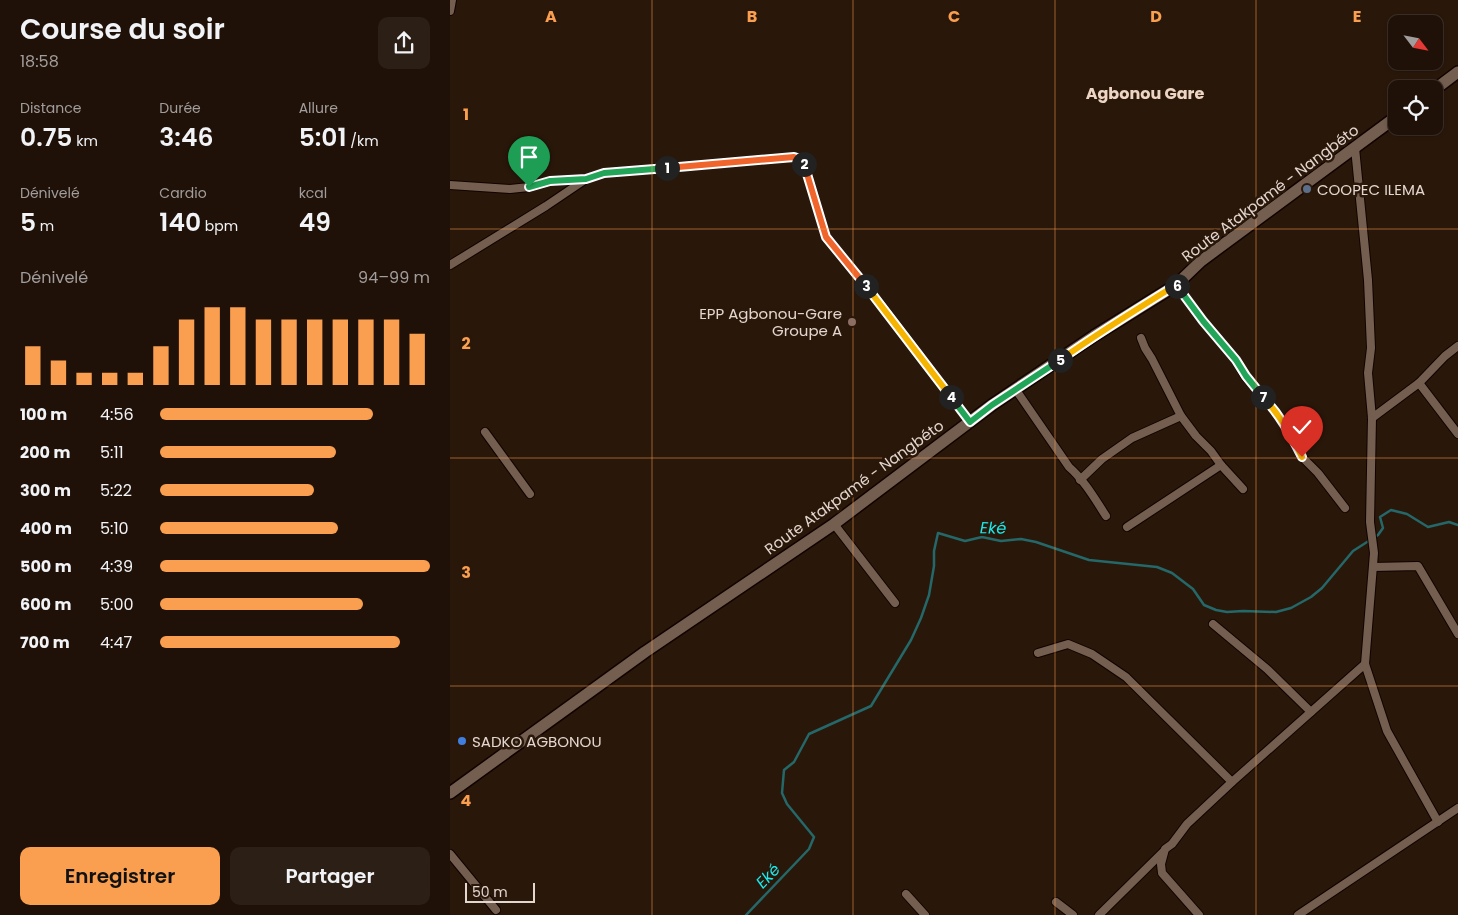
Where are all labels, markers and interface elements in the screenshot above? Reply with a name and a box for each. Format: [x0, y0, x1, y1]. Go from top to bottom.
text: A [545, 5, 557, 28]
text: B [747, 5, 757, 28]
text: C [948, 5, 960, 28]
text: D [1150, 5, 1162, 28]
text: E [1353, 5, 1361, 28]
text: Course du soir [20, 10, 225, 49]
north arrow [1388, 15, 1442, 70]
map controls [1388, 15, 1443, 135]
button: share [378, 17, 430, 69]
text: 18:58 [20, 50, 59, 73]
button: locate [1388, 80, 1443, 135]
district label: Agbonou Gare [1086, 82, 1204, 105]
text: Distance [20, 98, 81, 118]
text: Durée [159, 98, 201, 118]
text: Allure [299, 98, 338, 118]
text: 1 [463, 103, 469, 126]
street label: Route Atakpamé - Nangbéto [1177, 119, 1363, 267]
text: 0.75 [20, 120, 72, 155]
text: 3:46 [159, 120, 213, 155]
text: 5:01 [299, 120, 347, 155]
text: km [72, 131, 98, 151]
text: /km [347, 131, 379, 151]
pin [508, 136, 550, 187]
icon: arrive [515, 143, 543, 171]
pin: 2 [792, 152, 816, 176]
text: 2 [801, 154, 809, 174]
pin: 1 [654, 156, 680, 180]
text: 1 [665, 158, 670, 178]
place label: COOPEC ILEMA [1317, 179, 1425, 200]
text: Dénivelé [20, 183, 80, 203]
text: Cardio [159, 183, 207, 203]
text: kcal [299, 183, 327, 203]
marker: COOPEC ILEMA [1301, 183, 1313, 195]
text: 5 [20, 205, 36, 240]
text: 140 [159, 205, 201, 240]
text: 49 [299, 205, 331, 240]
text: m [36, 216, 54, 236]
text: bpm [201, 216, 238, 236]
text: Dénivelé [20, 266, 88, 289]
text: 94–99 m [358, 266, 430, 289]
pin: 3 [854, 274, 878, 298]
pin: 6 [1164, 274, 1190, 298]
text: 3 [862, 276, 871, 296]
text: 6 [1173, 276, 1182, 296]
place label: EPP Agbonou-Gare Groupe A [699, 303, 842, 341]
marker: EPP Agbonou-Gare Groupe A [846, 316, 858, 328]
text: 2 [461, 332, 471, 355]
pin: 5 [1048, 348, 1072, 372]
text: 5 [1056, 350, 1065, 370]
pin: 4 [938, 384, 964, 410]
pin: 7 [1250, 384, 1276, 410]
text: 4 [947, 387, 956, 407]
text: 7 [1260, 387, 1267, 407]
text: 100 m [20, 403, 67, 426]
text: 4:56 [100, 403, 134, 426]
pin [1281, 406, 1323, 457]
icon: check [1288, 413, 1316, 441]
street label: Route Atakpamé - Nangbéto [760, 415, 948, 559]
text: 200 m [20, 441, 70, 464]
text: 5:11 [100, 441, 124, 464]
text: 300 m [20, 479, 71, 502]
text: 5:22 [100, 479, 132, 502]
water label: Eké [980, 516, 1006, 540]
text: 400 m [20, 517, 72, 540]
text: 5:10 [100, 517, 129, 540]
text: 500 m [20, 555, 72, 578]
text: 4:39 [100, 555, 133, 578]
text: 3 [461, 561, 471, 584]
text: 600 m [20, 593, 71, 616]
text: 5:00 [100, 593, 134, 616]
text: 700 m [20, 631, 70, 654]
text: 4:47 [100, 631, 132, 654]
place label: SADKO AGBONOU [472, 731, 602, 752]
marker: SADKO AGBONOU [456, 735, 468, 747]
text: 4 [461, 789, 472, 812]
button: Enregistrer [20, 847, 220, 905]
button: Partager [230, 847, 430, 905]
water label: Eké [751, 858, 785, 893]
scale bar [465, 880, 535, 903]
text: 50 m [472, 882, 508, 902]

